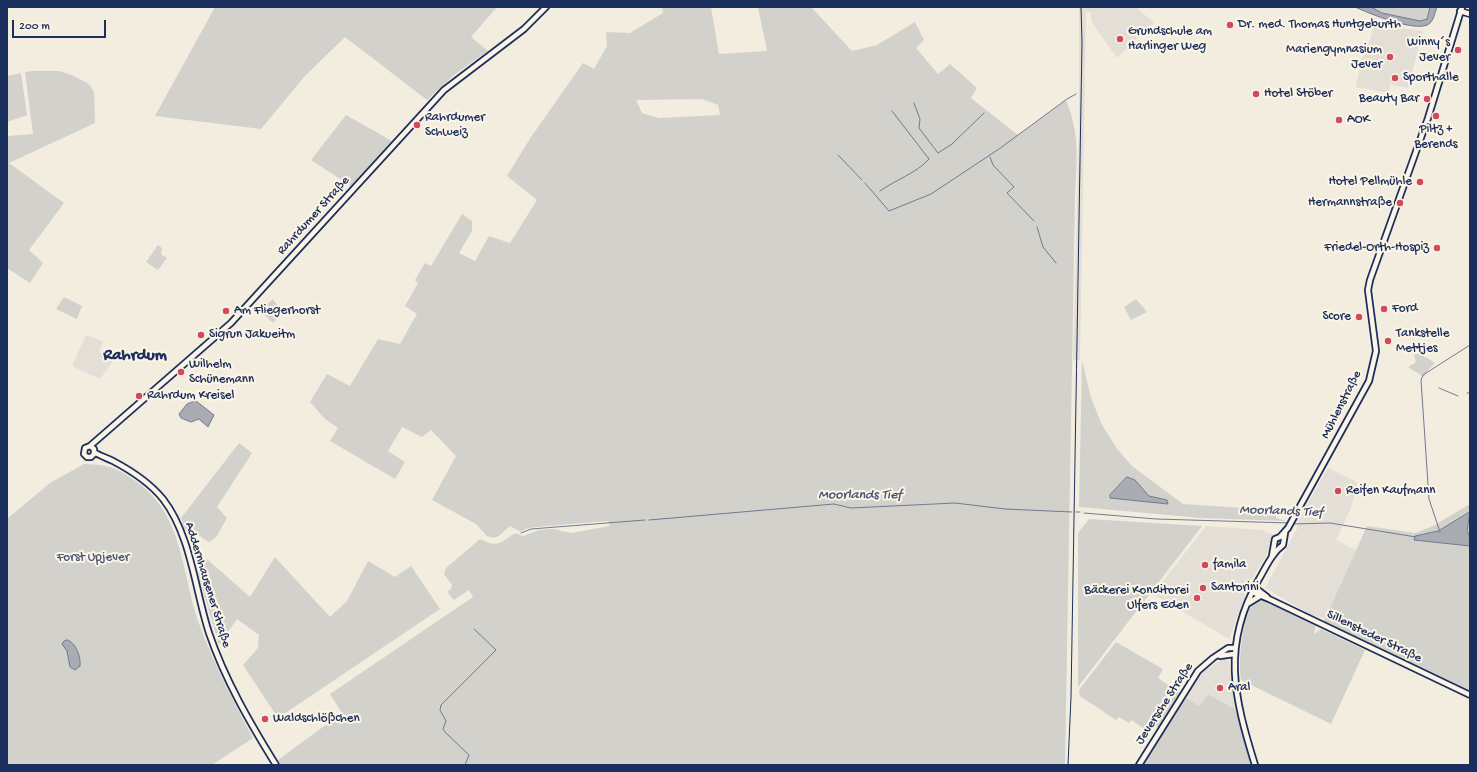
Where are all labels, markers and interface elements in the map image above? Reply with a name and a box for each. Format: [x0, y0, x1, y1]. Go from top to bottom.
scale bar [14, 12, 108, 38]
place label: Dr. med. Thomas Huntgeburth [1238, 17, 1401, 33]
text: 200 m [19, 20, 50, 34]
marker: Dr. med. Thomas Huntgeburth [1225, 20, 1235, 30]
place label: Grundschule am Harlinger Weg [1128, 24, 1212, 55]
marker: Grundschule am Harlinger Weg [1115, 34, 1125, 44]
place label: Winny´s Jever [1407, 35, 1450, 66]
place label: Mariengymnasium Jever [1286, 42, 1382, 73]
marker: Winny´s Jever [1453, 45, 1463, 55]
marker: Mariengymnasium Jever [1385, 52, 1395, 62]
place label: Sporthalle [1403, 70, 1459, 86]
marker: Sporthalle [1390, 73, 1400, 83]
place label: Hotel Stöber [1264, 86, 1332, 102]
marker: Hotel Stöber [1251, 89, 1261, 99]
place label: Beauty Bar [1359, 91, 1419, 107]
marker: Beauty Bar [1422, 94, 1432, 104]
place label: Rahrdumer Schweiz [425, 110, 485, 141]
marker: Piltz + Berends [1431, 111, 1441, 121]
place label: AOK [1347, 112, 1370, 128]
marker: AOK [1334, 115, 1344, 125]
marker: Rahrdumer Schweiz [412, 120, 422, 130]
place label: Piltz + Berends [1414, 122, 1458, 153]
street label: Rahrdumer Straße [275, 173, 353, 259]
place label: Hotel Pellmühle [1328, 174, 1412, 190]
marker: Hotel Pellmühle [1415, 177, 1425, 187]
place label: Hermannstraße [1308, 195, 1392, 211]
marker: Hermannstraße [1395, 198, 1405, 208]
place label: Friedel-Orth-Hospiz [1324, 240, 1429, 256]
marker: Friedel-Orth-Hospiz [1432, 243, 1442, 253]
place label: Ford [1392, 301, 1418, 317]
place label: Am Fliegerhorst [234, 303, 320, 319]
marker: Ford [1379, 304, 1389, 314]
marker: Am Fliegerhorst [221, 306, 231, 316]
place label: Score [1322, 309, 1351, 325]
marker: Score [1354, 312, 1364, 322]
place label: Tankstelle Mettjes [1396, 326, 1449, 357]
place label: Sigrun Jakueitm [209, 327, 295, 343]
marker: Sigrun Jakueitm [196, 330, 206, 340]
marker: Tankstelle Mettjes [1383, 336, 1393, 346]
district label: Rahrdum [103, 346, 167, 366]
place label: Wilhelm Schünemann [189, 357, 254, 388]
marker: Wilhelm Schünemann [176, 367, 186, 377]
street label: Mühlenstraße [1318, 368, 1366, 442]
place label: Rahrdum Kreisel [147, 388, 234, 404]
marker: Rahrdum Kreisel [134, 391, 144, 401]
place label: Reifen Kaufmann [1346, 483, 1436, 499]
marker: Reifen Kaufmann [1333, 486, 1343, 496]
water label: Moorlands Tief [818, 488, 902, 504]
water label: Moorlands Tief [1239, 502, 1323, 522]
street label: Addernhausener Straße [180, 520, 234, 650]
park label: Forst Upjever [57, 550, 129, 566]
place label: famila [1213, 557, 1246, 573]
marker: famila [1200, 560, 1210, 570]
place label: Santorini [1211, 580, 1259, 596]
place label: Bäckerei Konditorei Ulfers Eden [1084, 583, 1189, 614]
marker: Santorini [1198, 583, 1208, 593]
marker: Bäckerei Konditorei Ulfers Eden [1192, 593, 1202, 603]
street label: Sillensteder Straße [1324, 607, 1424, 667]
street label: Jeversche Straße [1133, 660, 1197, 748]
place label: Aral [1228, 680, 1250, 696]
marker: Aral [1215, 683, 1225, 693]
place label: Waldschlößchen [273, 711, 360, 727]
marker: Waldschlößchen [260, 714, 270, 724]

